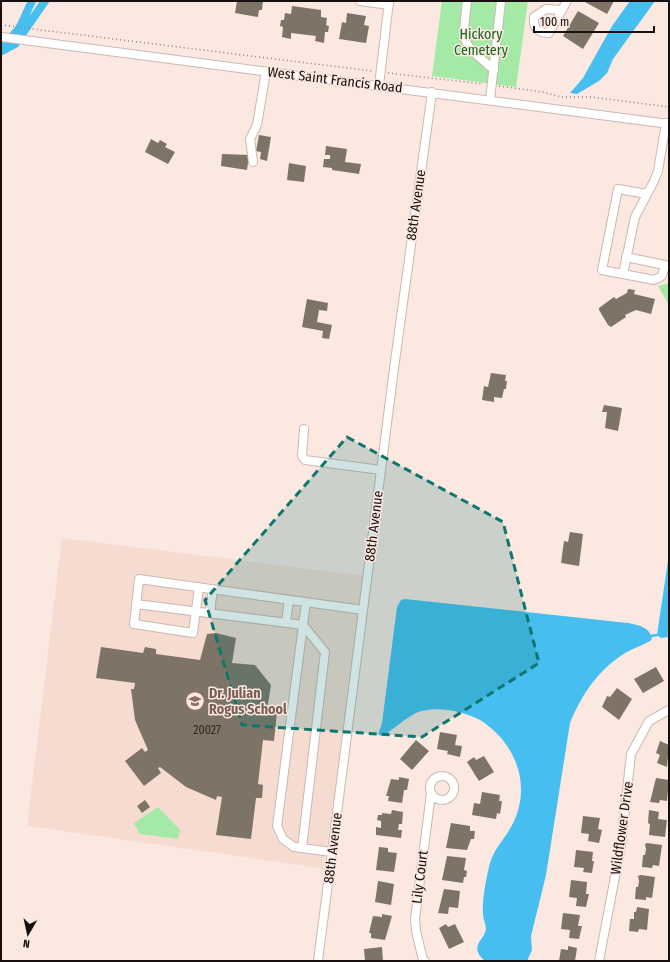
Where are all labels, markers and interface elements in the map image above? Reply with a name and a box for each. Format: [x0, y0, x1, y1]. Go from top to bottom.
scale bar [534, 8, 654, 34]
text: 100 m [540, 15, 569, 29]
park label: Hickory Cemetery [454, 26, 509, 59]
street label: West Saint Francis Road [267, 63, 403, 97]
street label: 88th Avenue [403, 168, 429, 241]
street label: 88th Avenue [361, 489, 387, 562]
place label: Dr. Julian Rogus School [209, 685, 287, 718]
school or university icon: Dr. Julian Rogus School [184, 690, 206, 712]
house number: 20027 [193, 723, 221, 737]
street label: Wildflower Drive [607, 780, 637, 876]
street label: 88th Avenue [320, 811, 346, 884]
street label: Lily Court [408, 849, 432, 905]
north arrow [8, 914, 48, 954]
text: N [22, 936, 31, 950]

